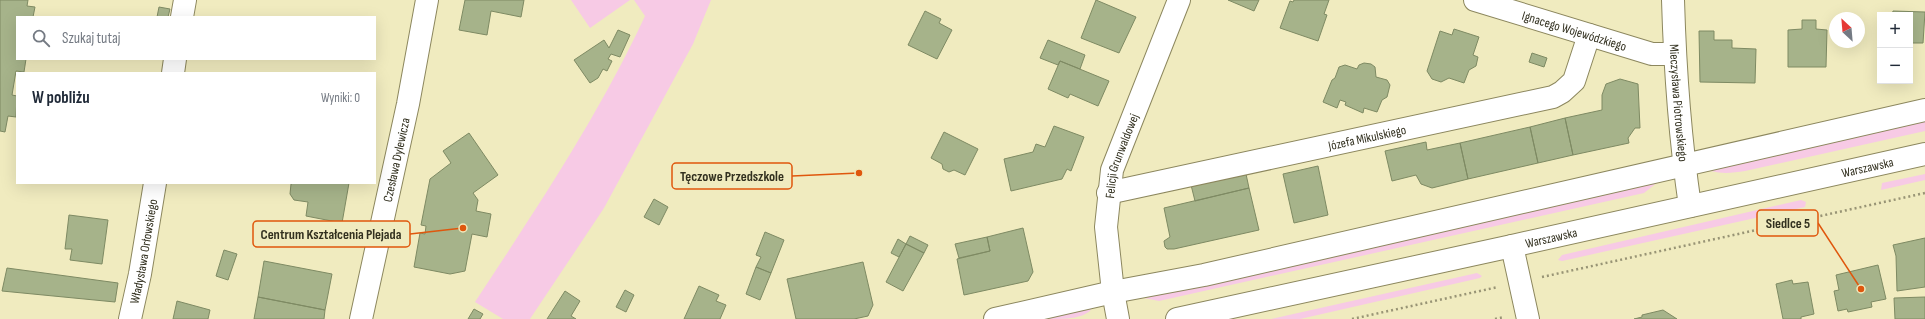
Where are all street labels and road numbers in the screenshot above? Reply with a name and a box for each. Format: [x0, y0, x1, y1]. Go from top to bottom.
street label: Ignacego Wojewódzkiego [1520, 8, 1628, 55]
street label: Mieczysława Piotrowskiego [1666, 44, 1691, 163]
street label: Felicji Grunwaldowej [1102, 111, 1142, 199]
street label: Czesława Dylewicza [380, 116, 414, 204]
street label: Józefa Mikulskiego [1326, 122, 1408, 154]
street label: Warszawska [1840, 154, 1895, 181]
street label: Władysława Orłowskiego [127, 198, 161, 305]
street label: Warszawska [1524, 225, 1579, 252]

